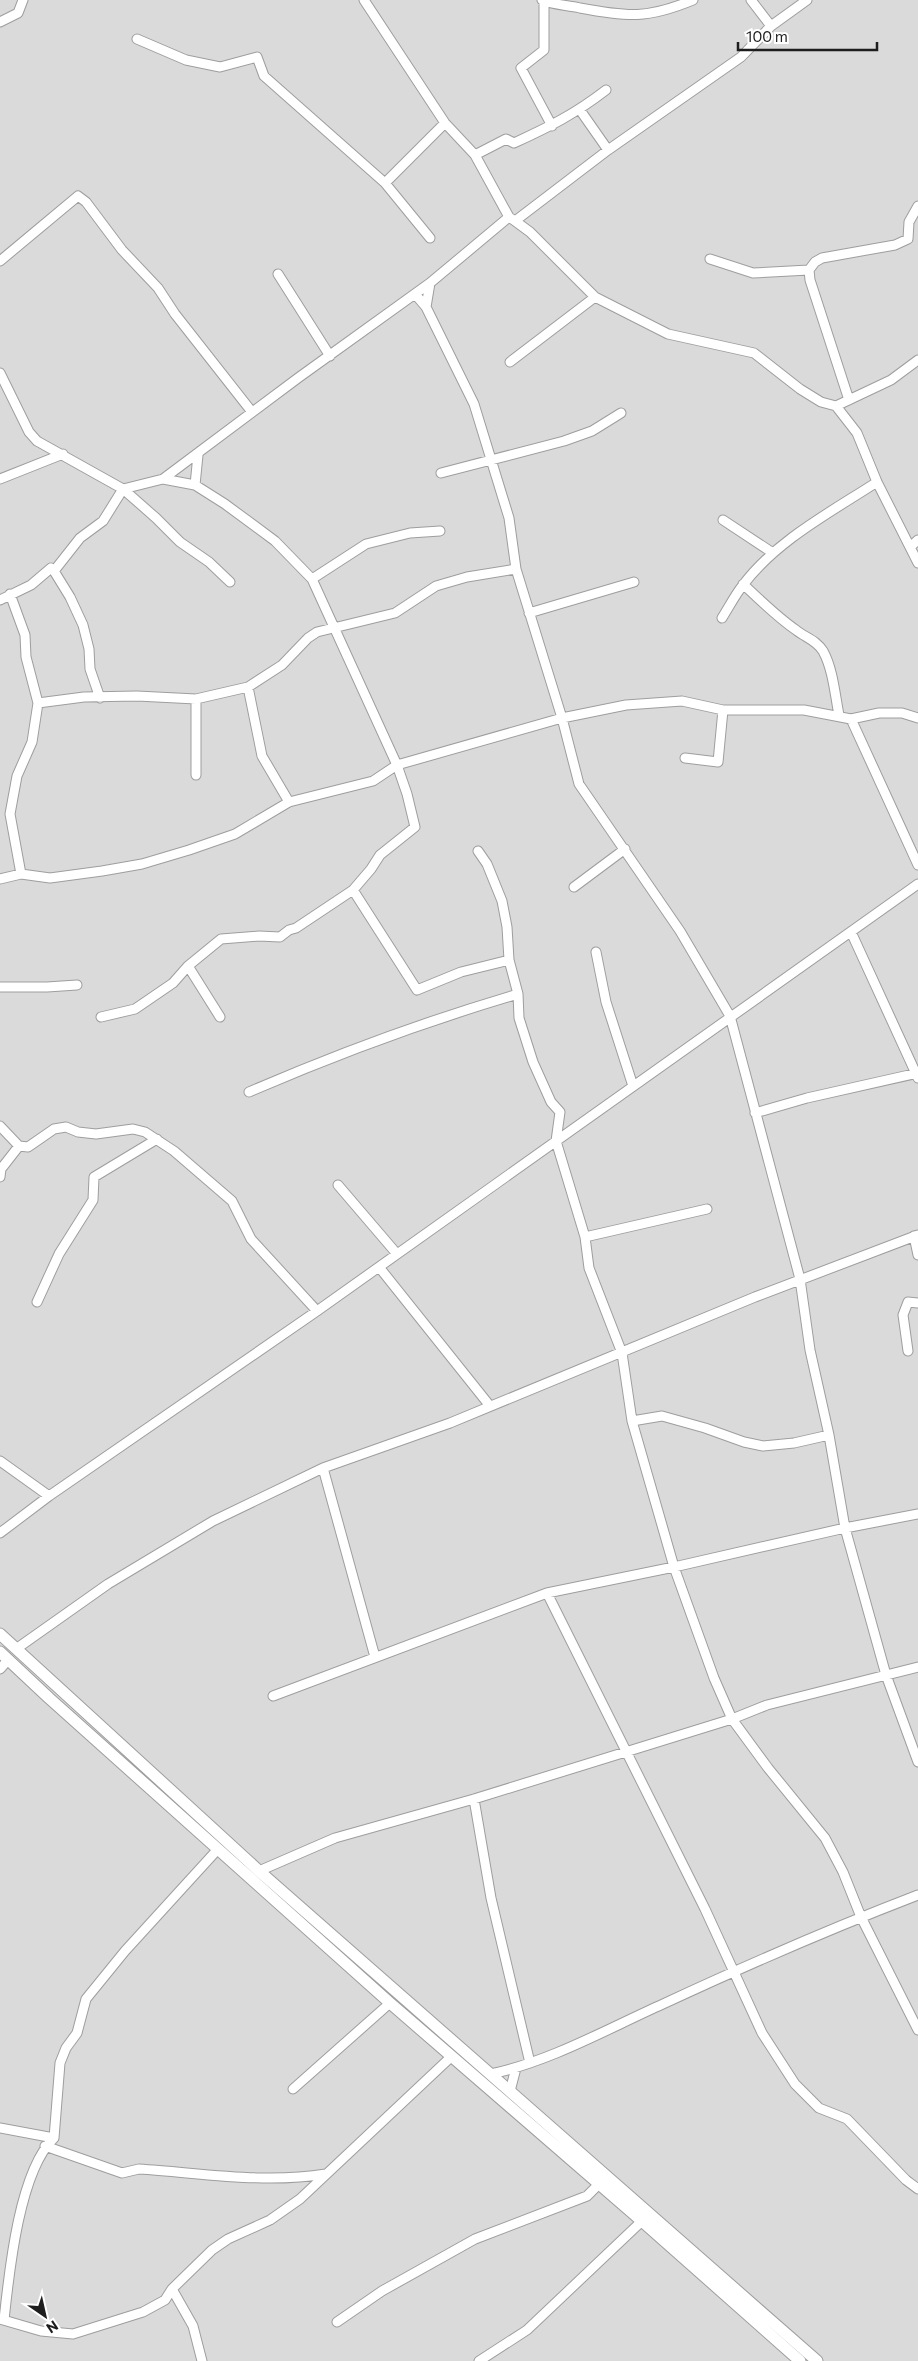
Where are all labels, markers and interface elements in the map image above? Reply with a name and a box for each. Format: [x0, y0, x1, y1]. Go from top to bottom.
scale bar [738, 20, 877, 52]
text: 100 m [746, 27, 788, 45]
north arrow [20, 2291, 70, 2341]
text: N [43, 2317, 62, 2337]

